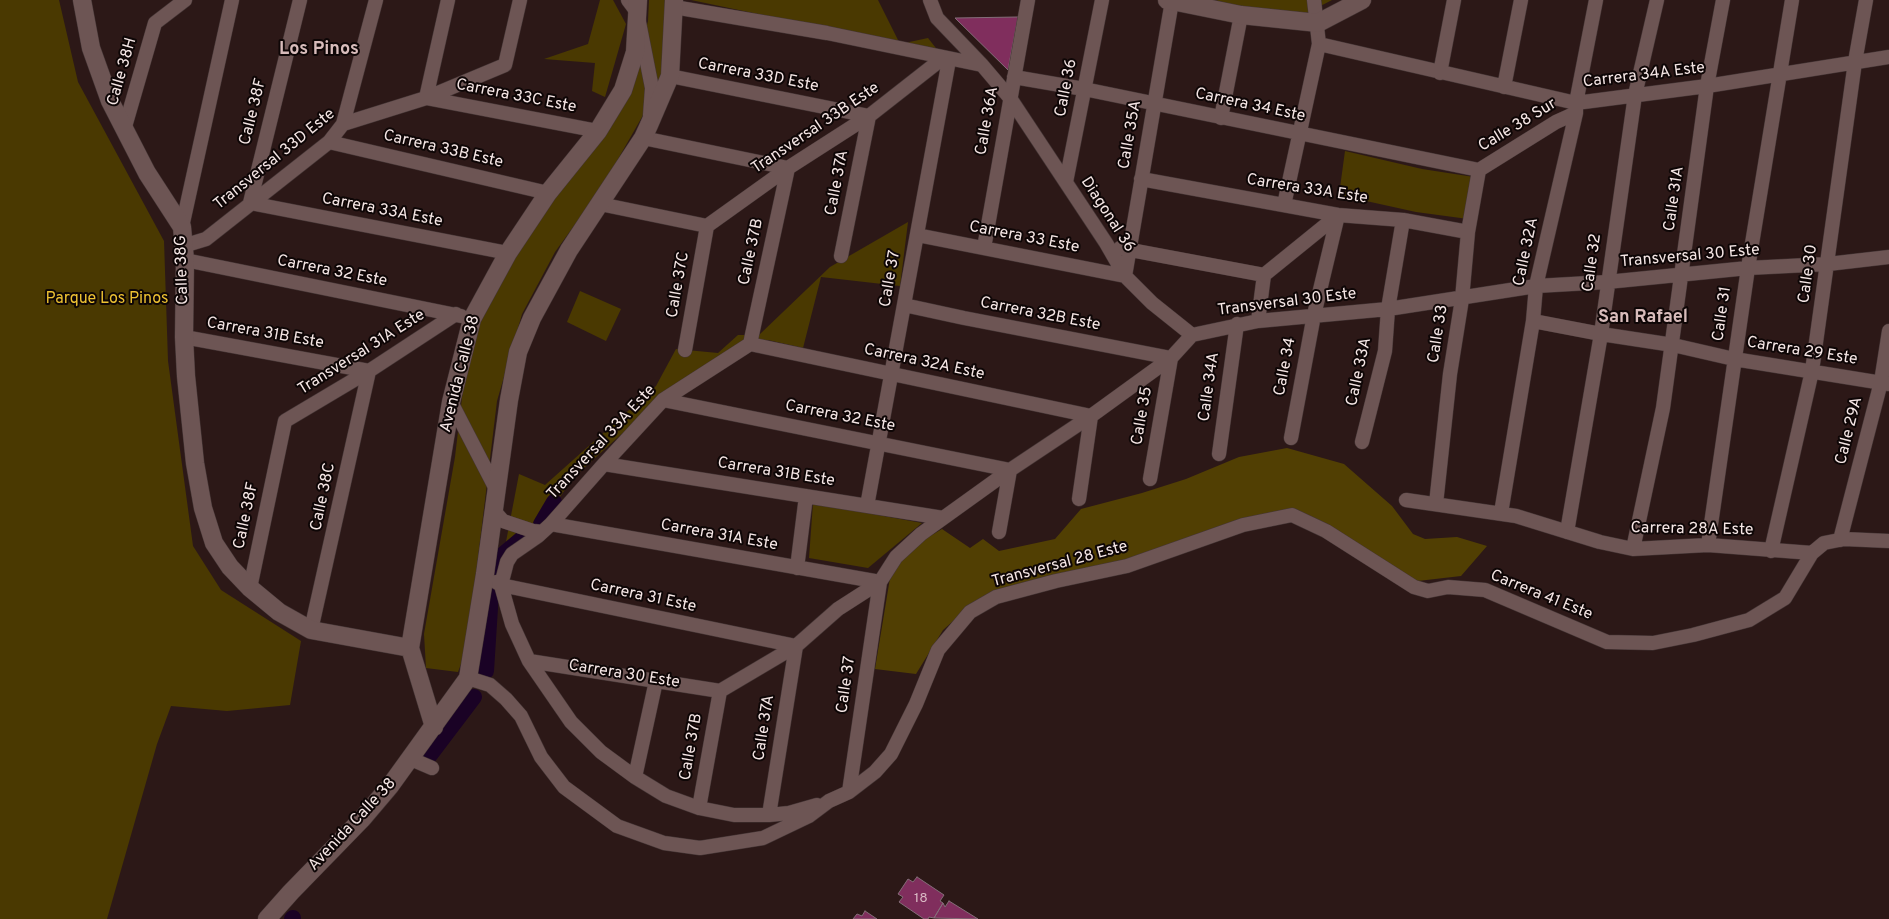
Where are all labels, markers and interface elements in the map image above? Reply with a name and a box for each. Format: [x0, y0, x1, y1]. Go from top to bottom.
street label: Calle 38H [104, 36, 142, 108]
district label: Los Pinos [279, 39, 359, 61]
street label: Carrera 33D Este [696, 55, 820, 97]
street label: Calle 36 [1052, 57, 1082, 119]
street label: Carrera 34A Este [1582, 59, 1706, 93]
street label: Carrera 33C Este [454, 76, 578, 118]
street label: Calle 38F [236, 77, 272, 147]
street label: Transversal 33B Este [748, 79, 884, 179]
street label: Calle 36A [973, 85, 1003, 157]
street label: Carrera 34 Este [1193, 85, 1307, 127]
street label: Calle 38 Sur [1476, 95, 1560, 157]
street label: Calle 35A [1116, 99, 1146, 171]
street label: Transversal 33D Este [211, 105, 339, 215]
street label: Carrera 33B Este [381, 127, 505, 173]
street label: Calle 37A [822, 149, 854, 217]
street label: Calle 31A [1661, 165, 1689, 233]
street label: Carrera 33A Este [1245, 171, 1369, 209]
street label: Diagonal 36 [1076, 174, 1138, 256]
street label: Carrera 33A Este [320, 190, 444, 232]
street label: Calle 32A [1510, 216, 1544, 288]
street label: Calle 37B [736, 217, 768, 287]
street label: Carrera 33 Este [967, 218, 1081, 258]
street label: Calle 32 [1579, 233, 1607, 293]
street label: Calle 38G [172, 235, 194, 305]
street label: Transversal 30 Este [1619, 241, 1761, 273]
street label: Calle 30 [1795, 243, 1823, 305]
street label: Calle 37 [877, 249, 905, 309]
street label: Calle 37C [664, 250, 694, 320]
street label: Carrera 32 Este [275, 252, 389, 292]
street label: Transversal 30 Este [1216, 285, 1358, 321]
street label: Calle 31 [1710, 285, 1736, 343]
park label: Parque Los Pinos [45, 290, 169, 310]
street label: Carrera 32B Este [978, 294, 1102, 336]
street label: Calle 33 [1425, 303, 1453, 365]
street label: Transversal 31A Este [295, 306, 429, 400]
district label: San Rafael [1598, 307, 1688, 329]
street label: Avenida Calle 38 [437, 313, 485, 435]
street label: Carrera 31B Este [205, 314, 325, 354]
street label: Carrera 29 Este [1745, 334, 1859, 370]
street label: Calle 34 [1271, 336, 1301, 398]
street label: Calle 33A [1343, 336, 1377, 408]
street label: Carrera 32A Este [862, 341, 986, 385]
street label: Calle 34A [1196, 351, 1224, 423]
street label: Transversal 33A Este [544, 382, 660, 504]
street label: Calle 35 [1128, 385, 1158, 447]
street label: Calle 29A [1832, 395, 1868, 467]
street label: Carrera 32 Este [783, 397, 897, 437]
street label: Carrera 31B Este [716, 454, 836, 492]
street label: Calle 38C [307, 461, 341, 533]
street label: Calle 38F [231, 481, 263, 551]
street label: Carrera 31A Este [659, 516, 779, 556]
street label: Carrera 28A Este [1630, 519, 1754, 541]
street label: Transversal 28 Este [990, 538, 1130, 592]
street label: Carrera 41 Este [1487, 567, 1595, 625]
street label: Carrera 31 Este [588, 576, 698, 618]
street label: Calle 37 [834, 655, 860, 715]
street label: Carrera 30 Este [567, 657, 681, 693]
street label: Calle 37A [750, 694, 780, 762]
street label: Calle 37B [677, 712, 707, 782]
street label: Avenida Calle 38 [305, 775, 401, 875]
house number: 18 [914, 891, 928, 907]

